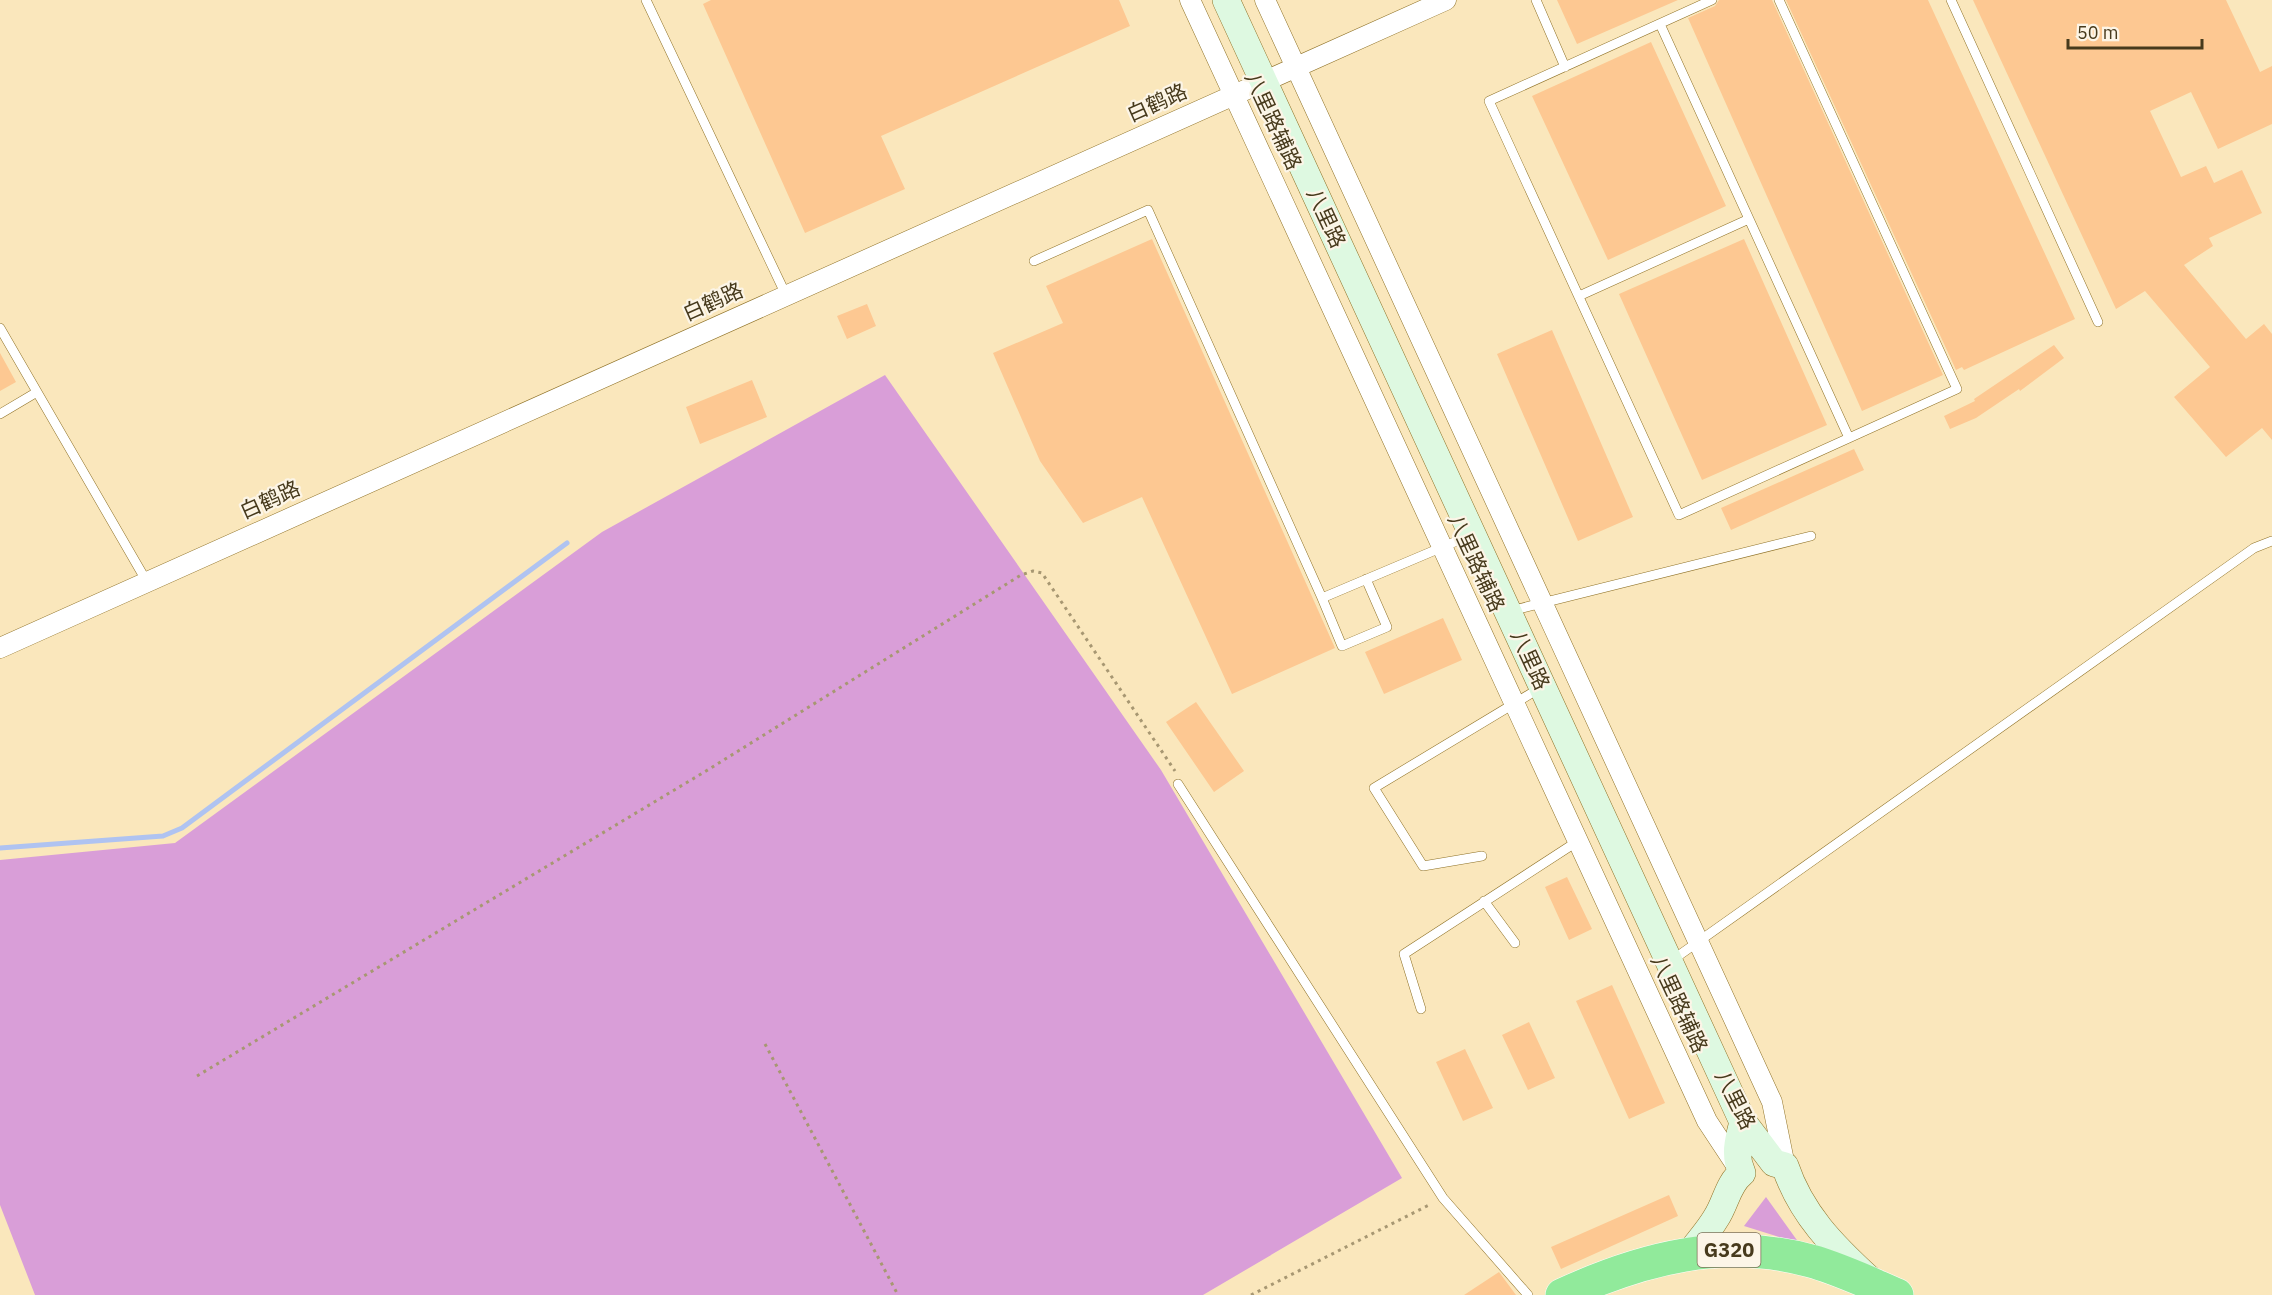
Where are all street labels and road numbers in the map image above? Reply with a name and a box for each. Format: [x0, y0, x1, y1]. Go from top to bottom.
street label: 八里路辅路 [1239, 67, 1309, 174]
street label: 白鹤路 [1122, 76, 1191, 128]
street label: 八里路 [1301, 183, 1353, 252]
street label: 白鹤路 [678, 275, 747, 327]
street label: 白鹤路 [235, 473, 304, 525]
street label: 八里路辅路 [1442, 509, 1512, 616]
street label: 八里路 [1505, 625, 1557, 694]
street label: 八里路辅路 [1645, 950, 1715, 1057]
street label: 八里路 [1709, 1065, 1763, 1134]
road number: G320 [1698, 1233, 1760, 1267]

